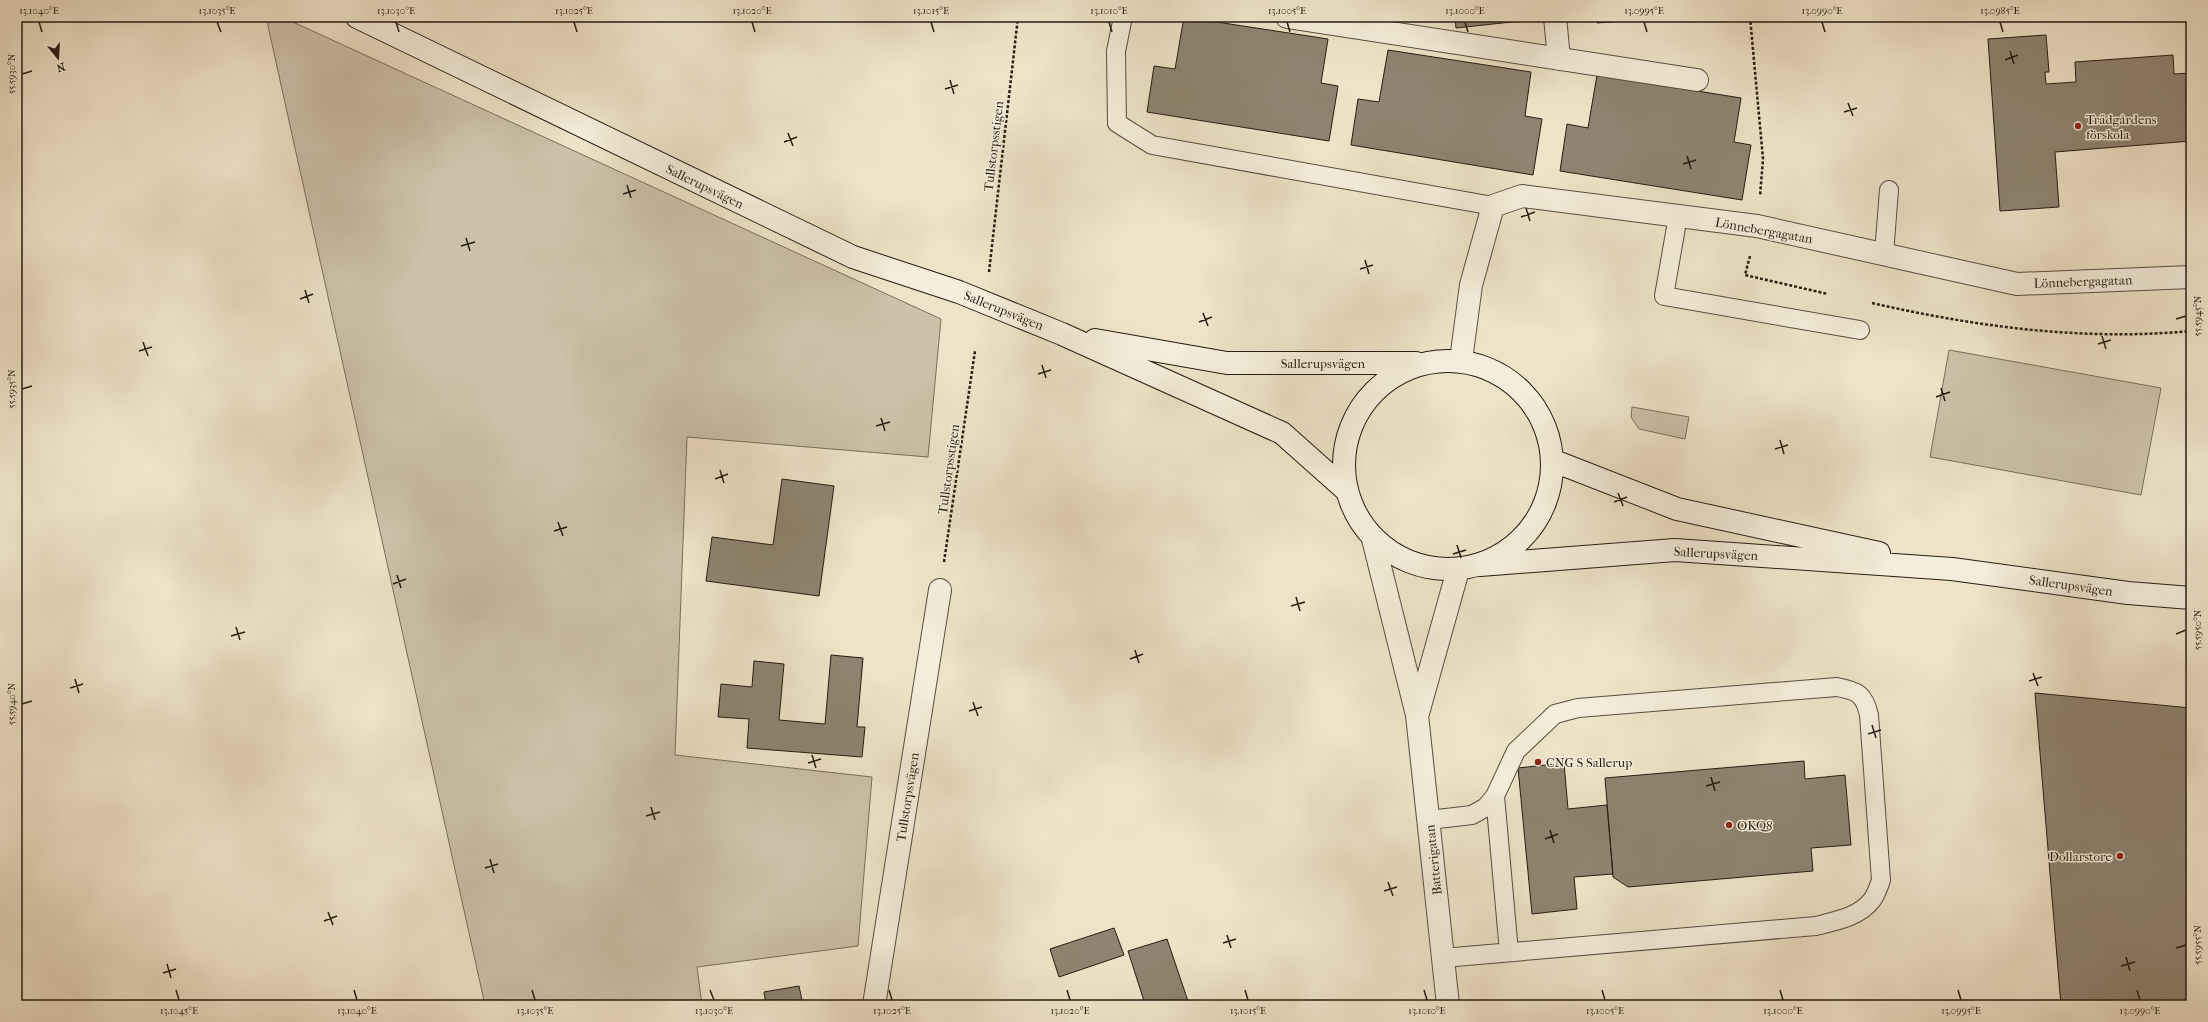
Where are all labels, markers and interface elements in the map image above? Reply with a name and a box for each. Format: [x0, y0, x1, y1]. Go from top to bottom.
text: 13.1040°E [19, 5, 59, 17]
text: 13.1035°E [199, 5, 235, 17]
text: 13.1030°E [377, 5, 415, 17]
text: 13.1025°E [555, 5, 593, 17]
text: 13.1020°E [732, 5, 772, 17]
text: 13.1015°E [913, 5, 949, 17]
text: 13.1010°E [1090, 5, 1128, 17]
text: 13.1005°E [1268, 5, 1306, 17]
text: 13.1000°E [1445, 5, 1485, 17]
text: 13.0995°E [1624, 5, 1664, 17]
text: 13.0990°E [1802, 5, 1842, 17]
text: 13.0985°E [1980, 5, 2020, 17]
north arrow [38, 38, 78, 78]
text: 55.5930°N [6, 53, 18, 94]
text: N [54, 60, 67, 75]
street label: Tullstorpsstigen [981, 100, 1007, 192]
place label: Trädgårdens förskola [2086, 112, 2157, 142]
marker: Trädgårdens förskola [2073, 121, 2083, 131]
street label: Sallerupsvägen [664, 161, 746, 212]
street label: Lönnebergagatan [1714, 215, 1814, 247]
street label: Lönnebergagatan [2033, 272, 2133, 291]
street label: Sallerupsvägen [962, 288, 1046, 333]
text: 55.5945°N [2192, 295, 2204, 336]
street label: Sallerupsvägen [1281, 356, 1366, 371]
text: 55.5935°N [6, 369, 18, 409]
street label: Tullstorpsstigen [935, 423, 962, 515]
street label: Sallerupsvägen [1673, 544, 1759, 563]
street label: Sallerupsvägen [2028, 572, 2114, 599]
text: 55.5950°N [2192, 609, 2204, 650]
text: 55.5940°N [6, 682, 18, 725]
street label: Tullstorpsvägen [893, 751, 922, 843]
place label: CNG S Sallerup [1546, 755, 1632, 770]
marker: CNG S Sallerup [1533, 757, 1543, 767]
place label: OKQ8 [1737, 818, 1773, 833]
marker: OKQ8 [1724, 820, 1734, 830]
street label: Batterigatan [1422, 824, 1445, 896]
place label: Dollarstore [2049, 849, 2113, 864]
marker: Dollarstore [2115, 851, 2125, 861]
text: 55.5955°N [2192, 925, 2204, 965]
text: 13.1045°E [160, 1005, 198, 1017]
text: 13.1040°E [337, 1005, 377, 1017]
text: 13.1035°E [517, 1005, 553, 1017]
text: 13.1030°E [695, 1005, 733, 1017]
text: 13.1025°E [873, 1005, 911, 1017]
text: 13.1020°E [1050, 1005, 1090, 1017]
text: 13.1015°E [1230, 1005, 1266, 1017]
text: 13.1010°E [1408, 1005, 1446, 1017]
text: 13.1005°E [1586, 1005, 1624, 1017]
text: 13.1000°E [1763, 1005, 1803, 1017]
text: 13.0995°E [1941, 1005, 1981, 1017]
text: 13.0990°E [2120, 1005, 2160, 1017]

